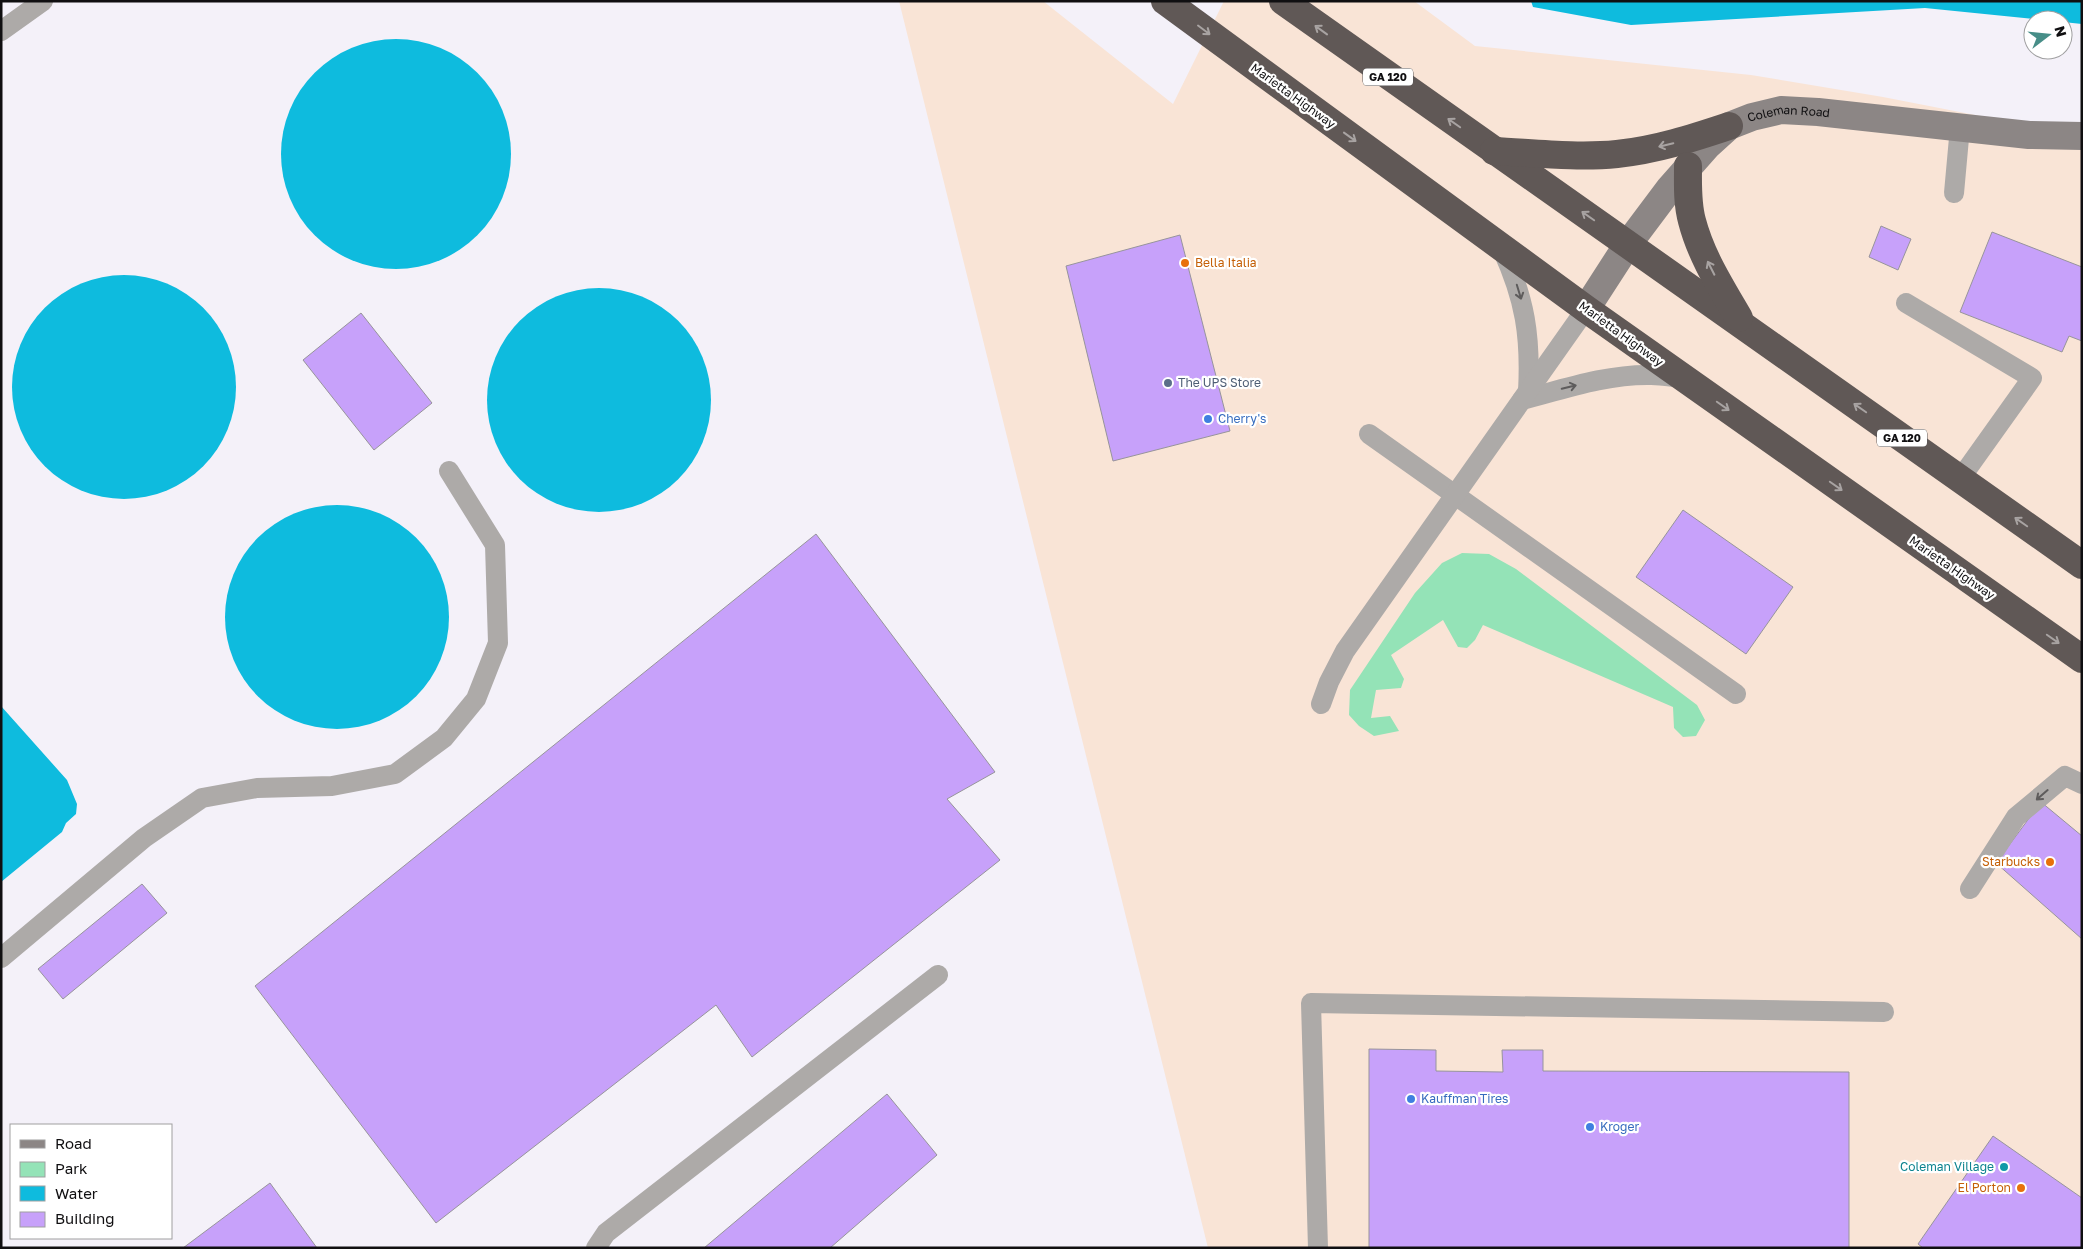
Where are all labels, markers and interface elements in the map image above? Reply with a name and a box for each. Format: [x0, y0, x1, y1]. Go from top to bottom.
north arrow [2023, 10, 2073, 60]
one-way arrow [1315, 24, 1328, 35]
text: N [2051, 24, 2071, 39]
one-way arrow [1197, 25, 1211, 35]
street label: Marietta Highway [1248, 60, 1339, 131]
road number: GA 120 [1363, 68, 1413, 86]
street label: Coleman Road [1745, 102, 1831, 125]
one-way arrow [1447, 118, 1461, 128]
one-way arrow [1343, 132, 1356, 143]
one-way arrow [1658, 141, 1674, 150]
one-way arrow [1582, 211, 1596, 221]
place label: Bella Italia [1195, 255, 1257, 270]
marker: Bella Italia [1179, 257, 1191, 269]
one-way arrow [1706, 261, 1716, 276]
one-way arrow [1515, 284, 1524, 300]
street label: Marietta Highway [1576, 298, 1667, 369]
place label: The UPS Store [1178, 375, 1261, 390]
marker: The UPS Store [1162, 377, 1174, 389]
one-way arrow [1561, 382, 1577, 391]
one-way arrow [1716, 401, 1730, 411]
one-way arrow [1853, 403, 1867, 413]
place label: Cherry's [1218, 411, 1266, 426]
marker: Cherry's [1202, 413, 1214, 425]
road number: GA 120 [1877, 429, 1927, 446]
one-way arrow [1829, 481, 1843, 491]
one-way arrow [2014, 517, 2028, 527]
street label: Marietta Highway [1907, 532, 1998, 603]
one-way arrow [2046, 634, 2060, 644]
one-way arrow [2036, 790, 2049, 801]
place label: Starbucks [1982, 854, 2040, 869]
marker: Starbucks [2044, 856, 2056, 868]
place label: Kauffman Tires [1421, 1091, 1508, 1106]
marker: Kauffman Tires [1405, 1093, 1417, 1105]
place label: Kroger [1600, 1119, 1639, 1134]
marker: Kroger [1584, 1121, 1596, 1133]
legend [10, 1124, 172, 1239]
text: Road [55, 1134, 92, 1152]
text: Park [55, 1159, 88, 1177]
place label: Coleman Village [1900, 1159, 1994, 1174]
marker: Coleman Village [1998, 1161, 2010, 1173]
place label: El Porton [1958, 1180, 2011, 1195]
marker: El Porton [2015, 1182, 2027, 1194]
text: Water [55, 1184, 98, 1202]
text: Building [55, 1209, 115, 1227]

